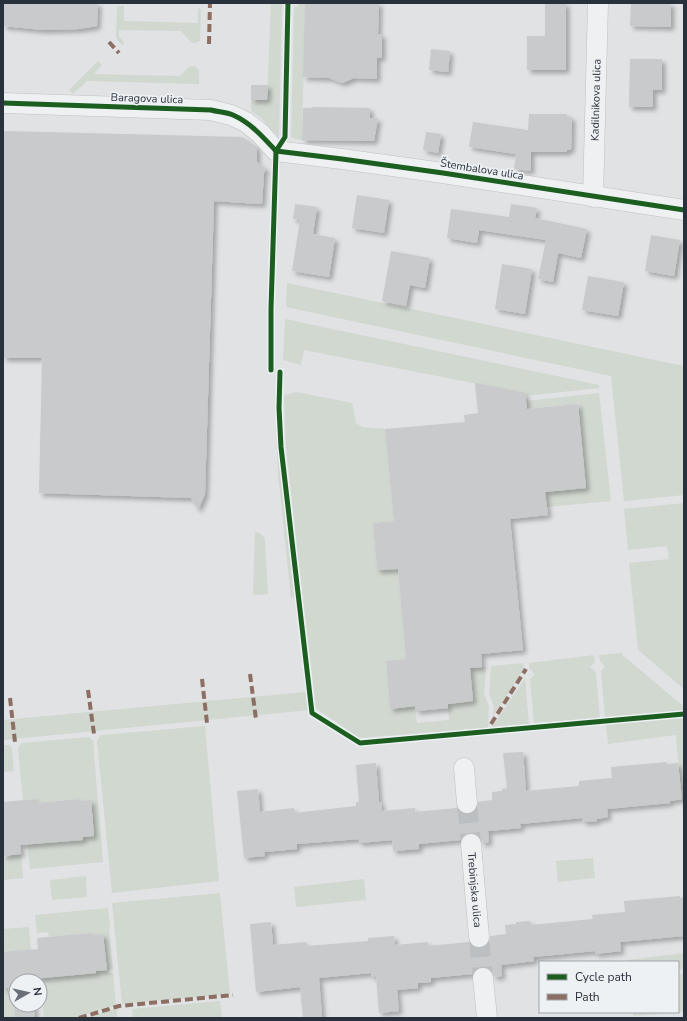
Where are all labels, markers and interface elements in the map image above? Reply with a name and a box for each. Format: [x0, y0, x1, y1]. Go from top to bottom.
street label: Kadilnikova ulica [587, 59, 605, 141]
street label: Baragova ulica [110, 90, 184, 107]
street label: Štembalova ulica [439, 155, 525, 184]
street label: Trebinjska ulica [464, 852, 485, 928]
legend [539, 961, 679, 1013]
text: Cycle path [575, 969, 632, 985]
north arrow [8, 973, 48, 1013]
text: N [29, 987, 45, 997]
text: Path [575, 989, 600, 1005]

